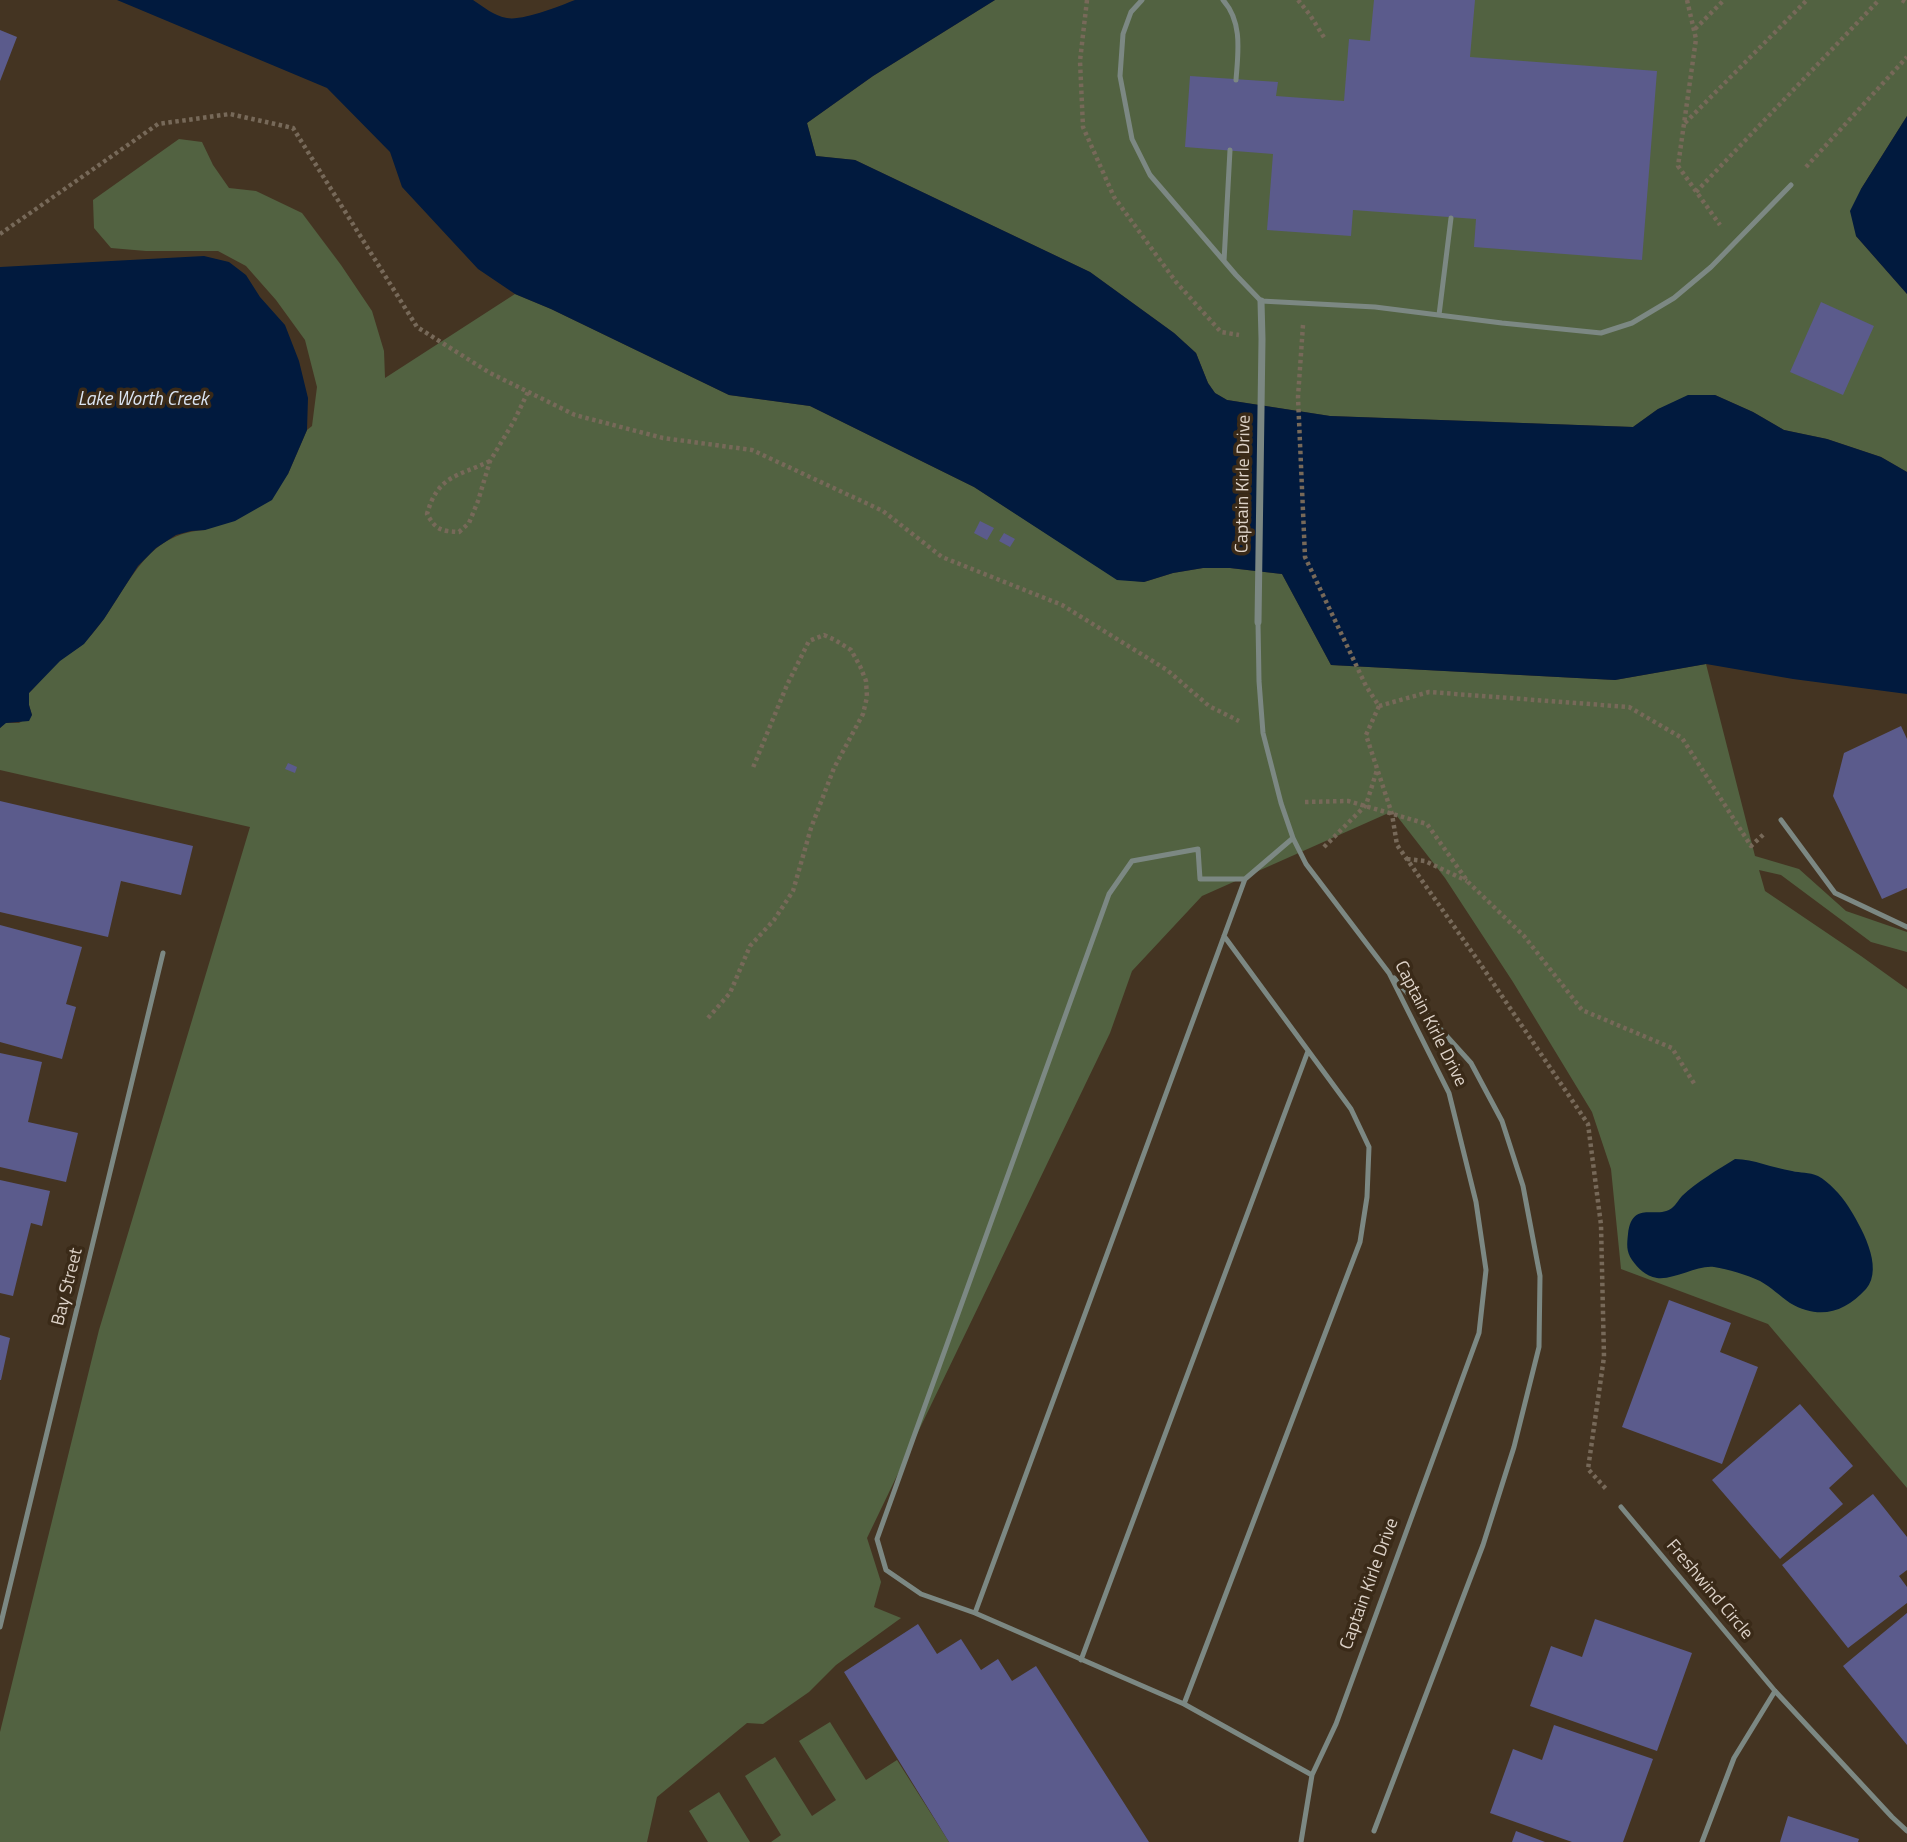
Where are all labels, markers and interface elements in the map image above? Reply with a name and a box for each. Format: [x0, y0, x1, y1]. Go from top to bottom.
water label: Lake Worth Creek [78, 389, 208, 411]
street label: Captain Kirle Drive [1232, 415, 1256, 553]
street label: Captain Kirle Drive [1389, 958, 1471, 1090]
street label: Bay Street [48, 1246, 88, 1328]
street label: Captain Kirle Drive [1336, 1515, 1404, 1653]
street label: Freshwind Circle [1661, 1536, 1757, 1644]

